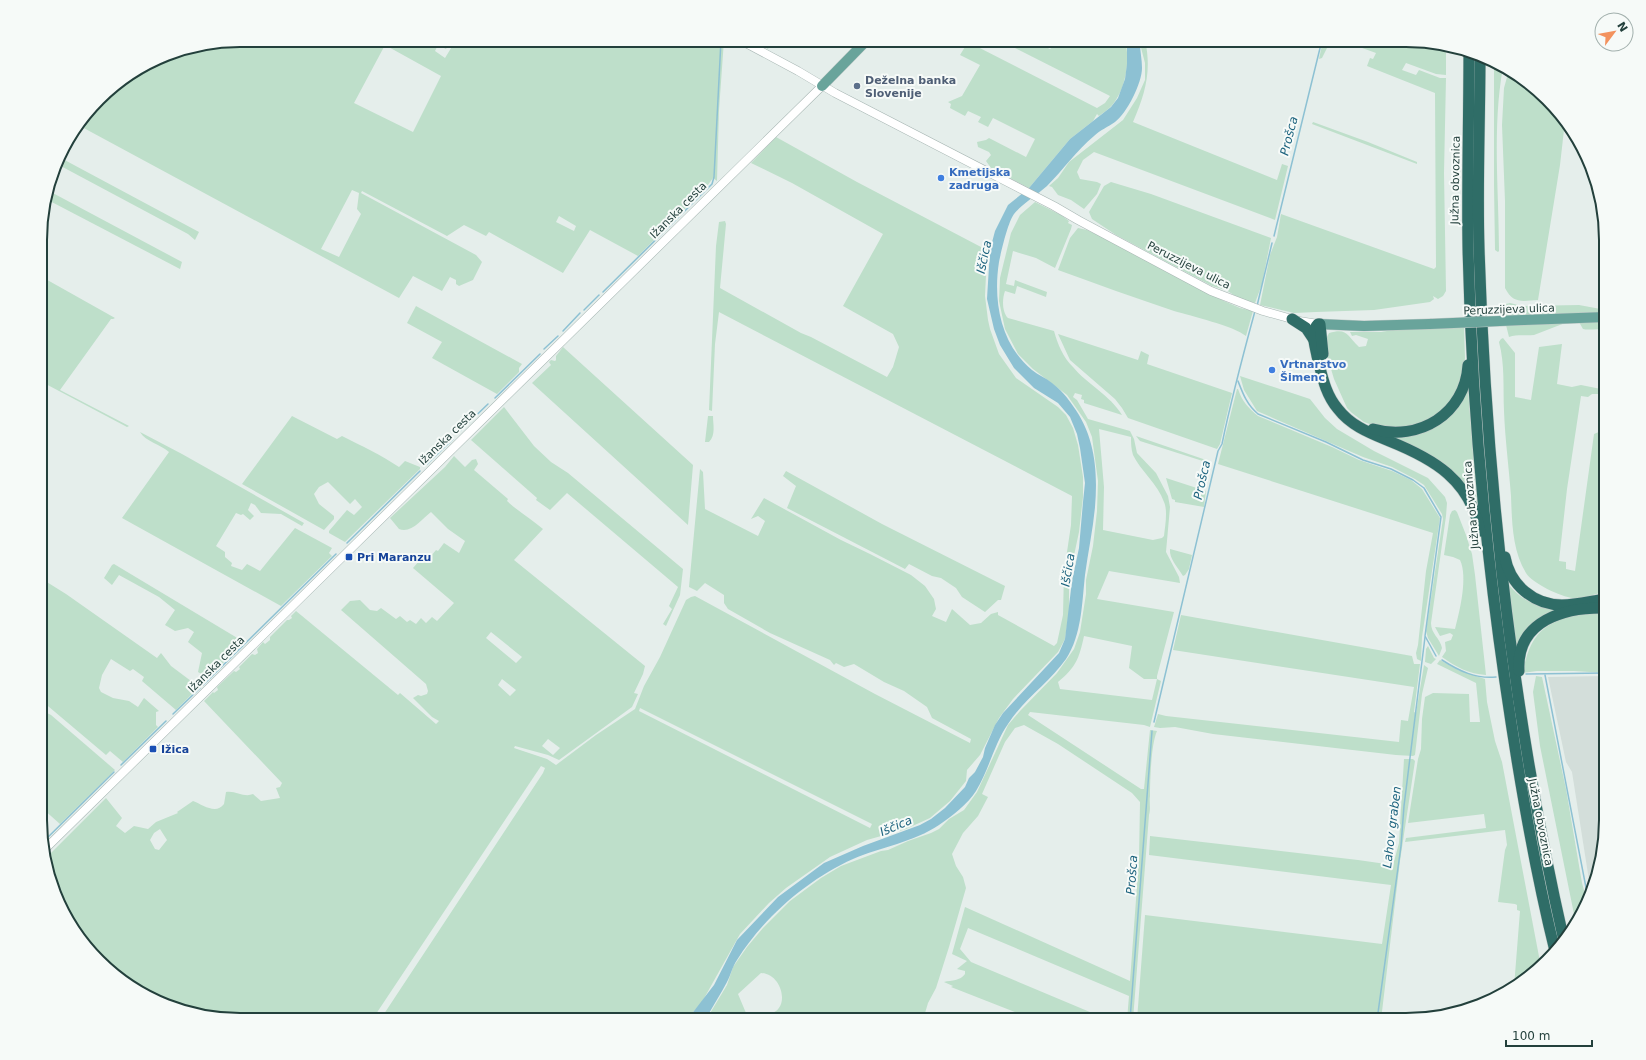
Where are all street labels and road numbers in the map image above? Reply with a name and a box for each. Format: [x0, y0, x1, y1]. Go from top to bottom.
street label: Južna obvoznica [1448, 136, 1463, 225]
street label: Ižanska cesta [647, 179, 709, 241]
street label: Peruzzijeva ulica [1145, 239, 1233, 292]
street label: Peruzzijeva ulica [1463, 301, 1555, 318]
street label: Ižanska cesta [416, 407, 479, 468]
street label: Južna obvoznica [1461, 460, 1482, 551]
street label: Ižanska cesta [185, 633, 247, 695]
street label: Južna obvoznica [1525, 776, 1555, 867]

